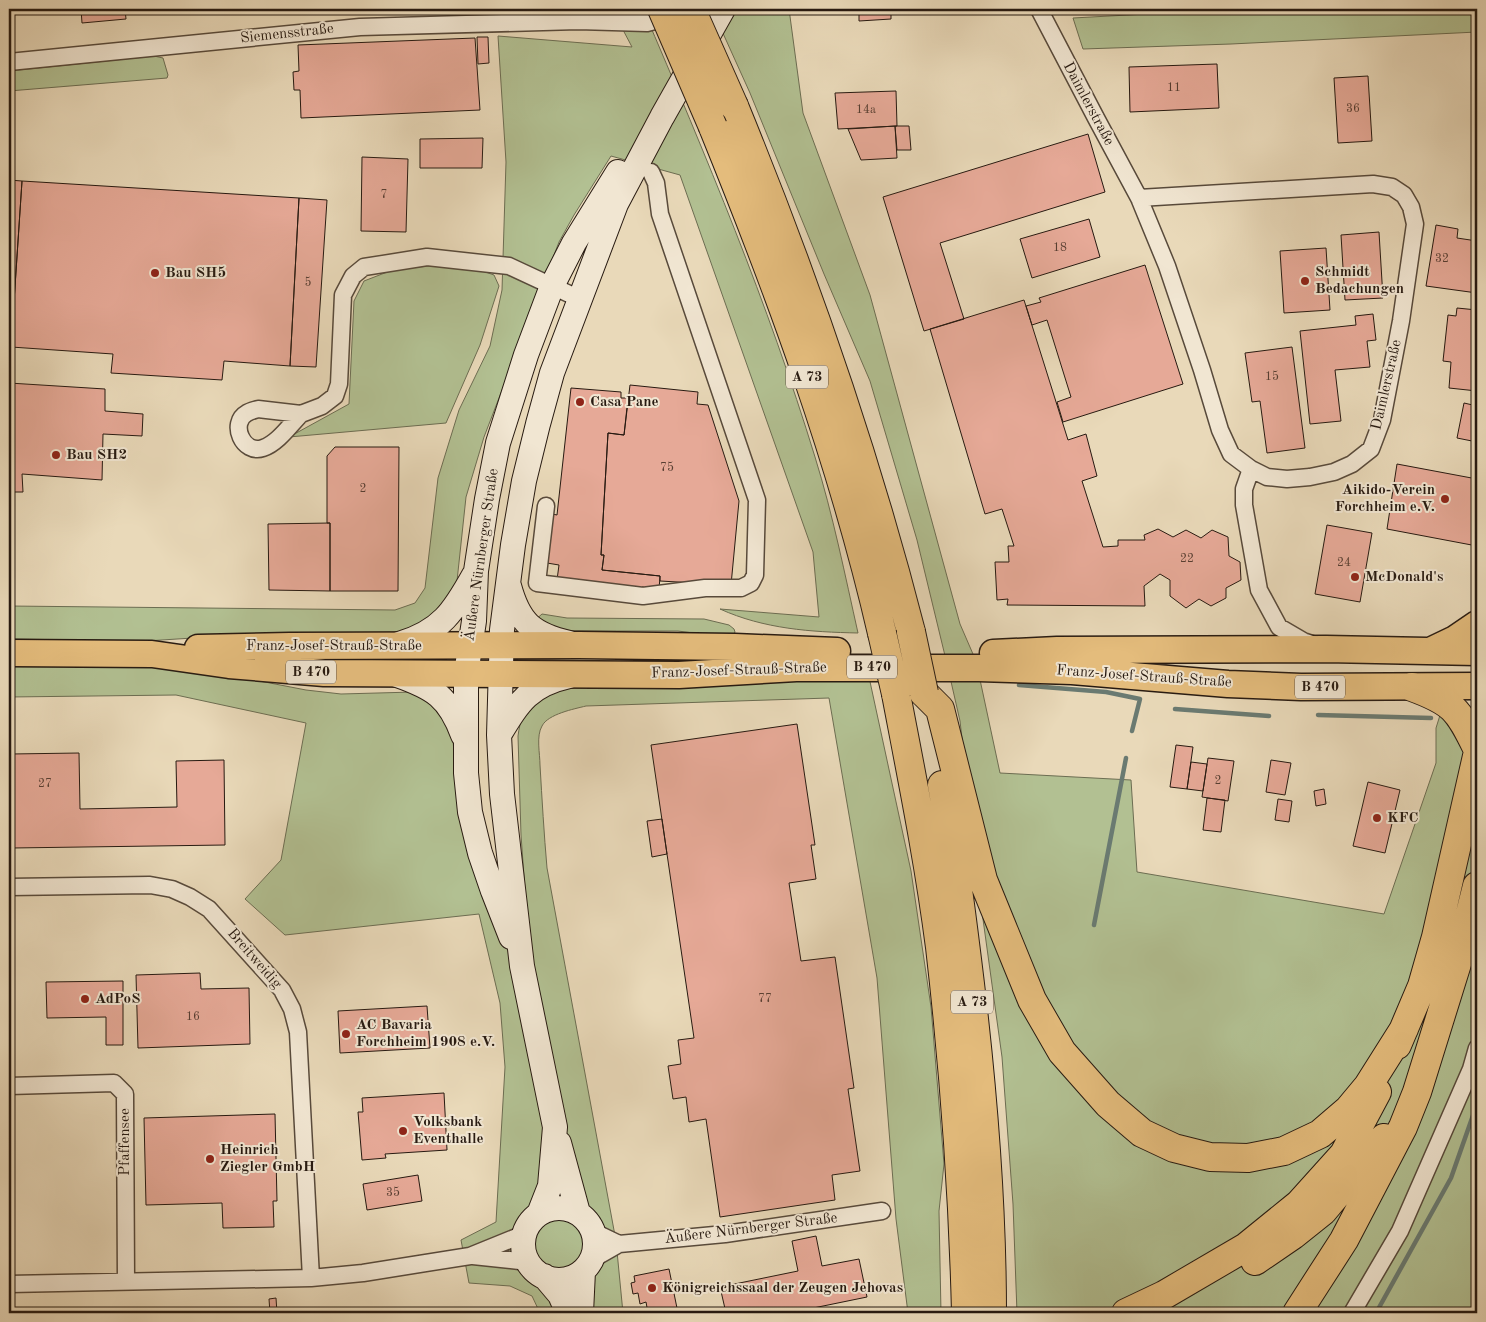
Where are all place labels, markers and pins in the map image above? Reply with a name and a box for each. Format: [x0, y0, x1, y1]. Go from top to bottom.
place label: Schmidt Bedachungen [1315, 265, 1404, 297]
place label: Bau SH5 [165, 266, 226, 281]
marker: Bau SH5 [149, 267, 161, 279]
marker: Schmidt Bedachungen [1299, 275, 1311, 287]
place label: Casa Pane [590, 395, 659, 410]
marker: Casa Pane [574, 396, 586, 408]
place label: Bau SH2 [66, 448, 127, 463]
marker: Bau SH2 [50, 449, 62, 461]
place label: Aikido-Verein Forchheim e.V. [1335, 483, 1435, 515]
marker: Aikido-Verein Forchheim e.V. [1439, 493, 1451, 505]
place label: McDonald's [1365, 570, 1443, 585]
marker: McDonald's [1349, 571, 1361, 583]
place label: KFC [1387, 811, 1419, 826]
marker: KFC [1371, 812, 1383, 824]
place label: AdPoS [95, 992, 140, 1007]
marker: AdPoS [79, 993, 91, 1005]
place label: AC Bavaria Forchheim 1908 e.V. [356, 1018, 495, 1050]
marker: AC Bavaria Forchheim 1908 e.V. [340, 1028, 352, 1040]
place label: Volksbank Eventhalle [413, 1115, 484, 1147]
marker: Volksbank Eventhalle [397, 1125, 409, 1137]
place label: Heinrich Ziegler GmbH [220, 1143, 315, 1175]
marker: Heinrich Ziegler GmbH [204, 1153, 216, 1165]
place label: Königreichssaal der Zeugen Jehovas [662, 1281, 903, 1296]
marker: Königreichssaal der Zeugen Jehovas [646, 1282, 658, 1294]

